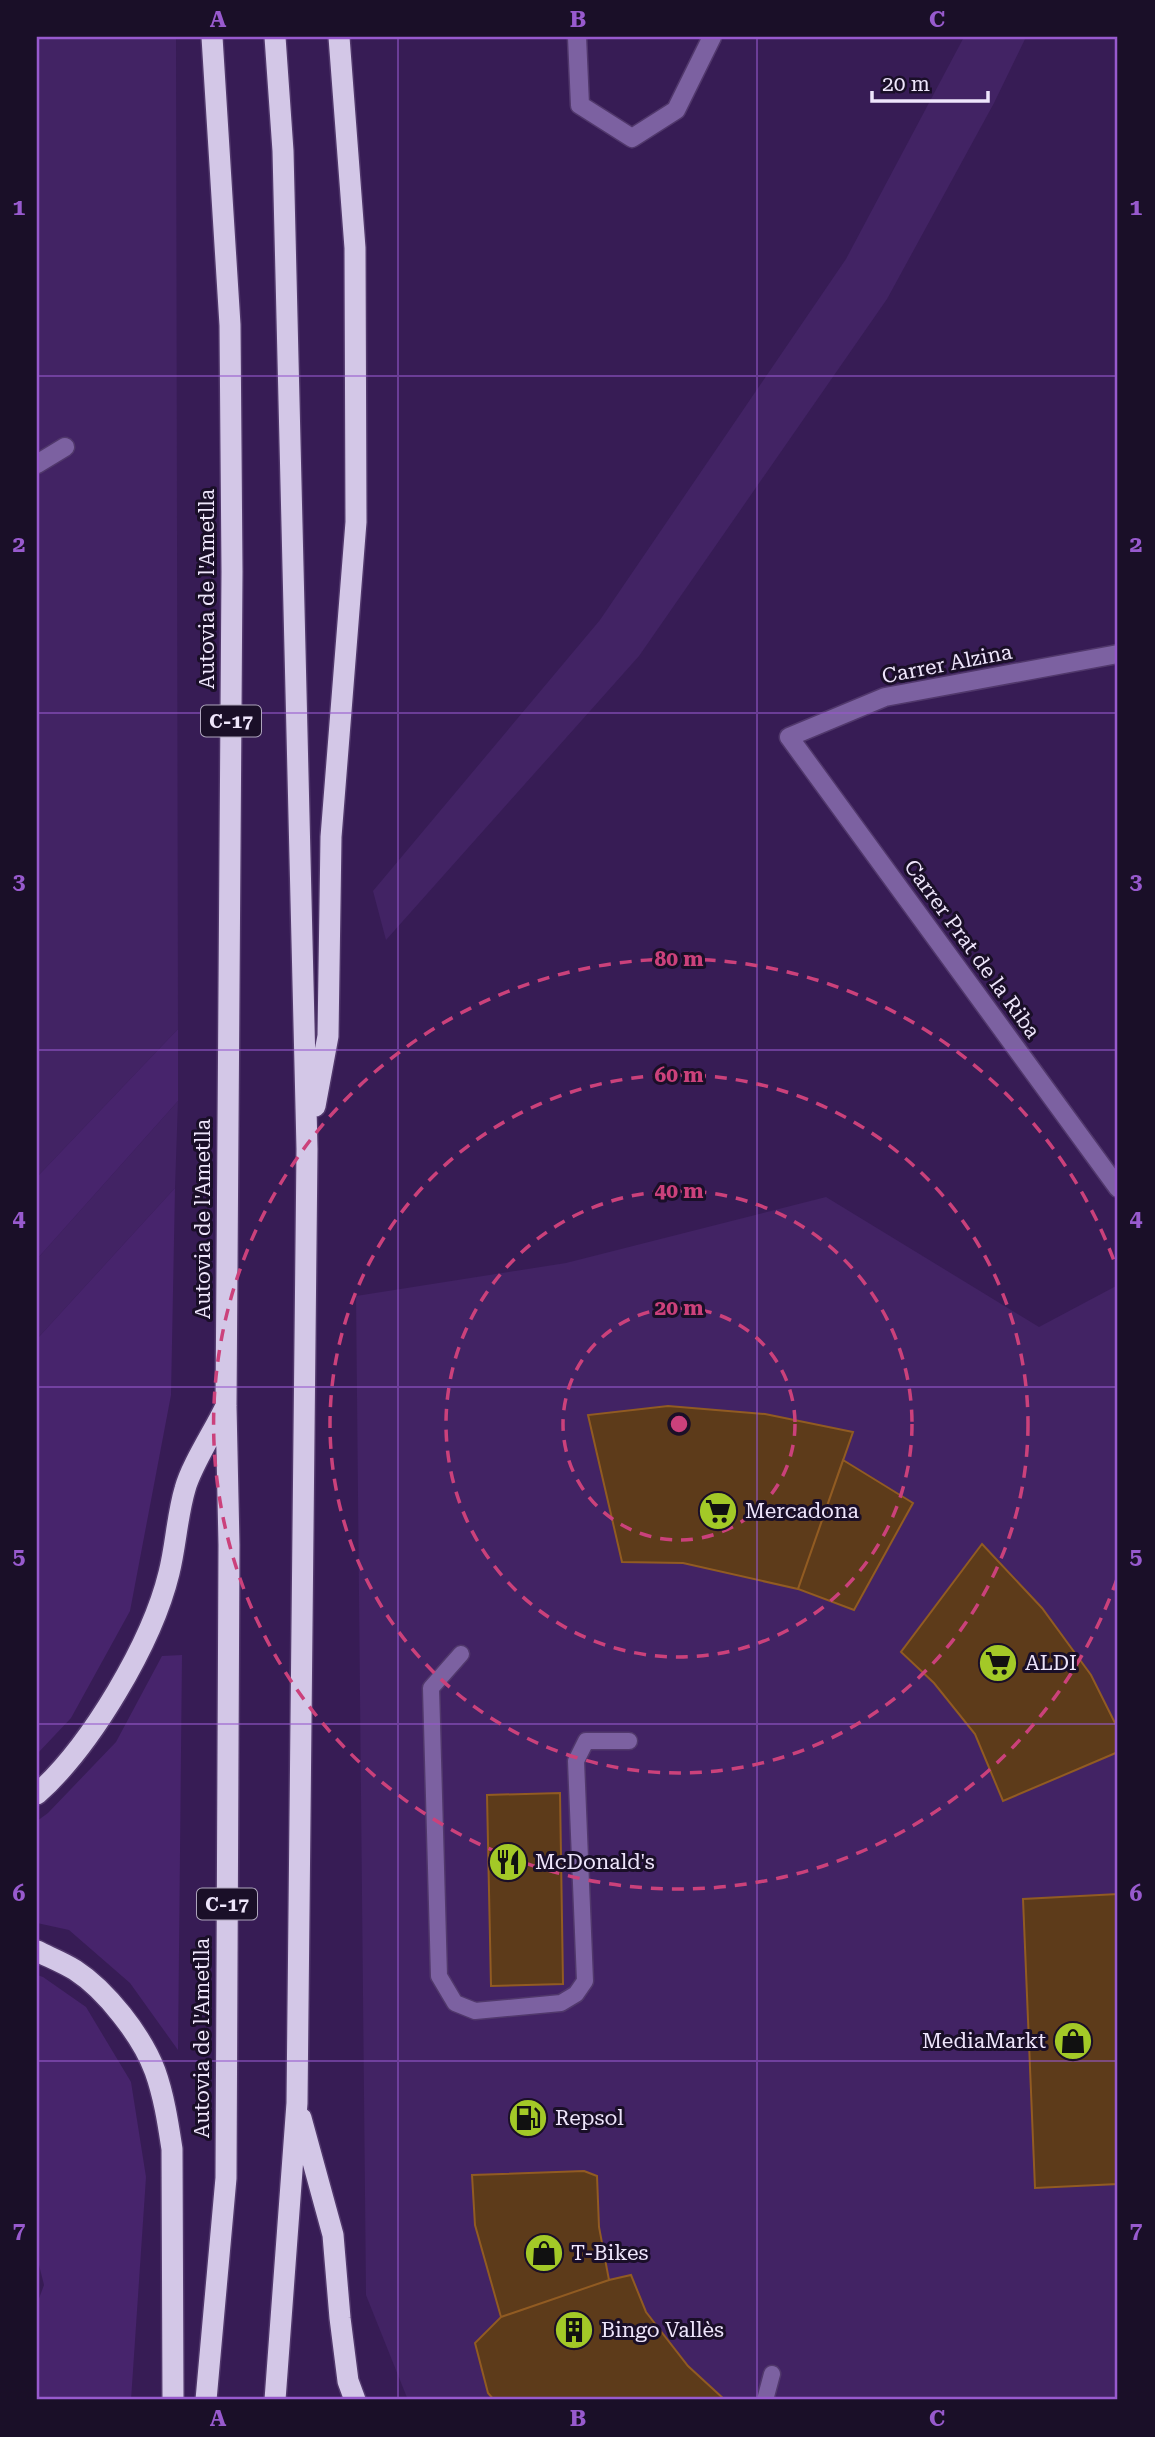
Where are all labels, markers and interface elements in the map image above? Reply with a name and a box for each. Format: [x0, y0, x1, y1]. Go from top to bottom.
text: A [210, 6, 227, 33]
text: B [570, 6, 586, 33]
text: C [929, 6, 945, 33]
scale bar [872, 60, 987, 104]
text: 20 m [882, 72, 930, 96]
text: 1 [13, 194, 26, 221]
text: 1 [1130, 194, 1143, 221]
street label: Autovia de l'Ametlla [195, 488, 219, 689]
text: 2 [13, 531, 25, 558]
text: 2 [1130, 531, 1142, 558]
street label: Carrer Alzina [880, 640, 1015, 688]
road number: C-17 [201, 706, 261, 736]
street label: Carrer Prat de la Riba [899, 855, 1045, 1043]
text: 3 [13, 868, 26, 895]
text: 3 [1130, 868, 1143, 895]
text: 80 m [654, 947, 704, 971]
text: 60 m [654, 1063, 704, 1087]
street label: Autovia de l'Ametlla [191, 1118, 215, 1319]
text: 40 m [654, 1179, 704, 1203]
text: 4 [13, 1205, 26, 1232]
text: 4 [1130, 1205, 1143, 1232]
text: 20 m [654, 1296, 704, 1320]
centre of rings [667, 1412, 691, 1436]
supermarket icon: Mercadona [697, 1490, 739, 1532]
place label: Mercadona [745, 1499, 860, 1523]
text: 5 [13, 1543, 26, 1570]
text: 5 [1130, 1543, 1143, 1570]
supermarket icon: ALDI [977, 1642, 1019, 1684]
place label: ALDI [1025, 1651, 1077, 1675]
restaurant icon: McDonald's [487, 1841, 529, 1883]
place label: McDonald's [535, 1850, 655, 1874]
text: 6 [13, 1880, 26, 1907]
text: 6 [1130, 1880, 1143, 1907]
road number: C-17 [197, 1888, 257, 1920]
street label: Autovia de l'Ametlla [190, 1937, 214, 2138]
shop icon: MediaMarkt [1052, 2020, 1094, 2062]
place label: MediaMarkt [922, 2029, 1046, 2053]
fuel station icon: Repsol [507, 2097, 549, 2139]
place label: Repsol [555, 2106, 624, 2130]
text: 7 [13, 2217, 26, 2244]
text: 7 [1130, 2217, 1143, 2244]
shop icon: T-Bikes [523, 2232, 565, 2274]
place label: T-Bikes [571, 2241, 648, 2265]
building icon: Bingo Vallès [553, 2309, 595, 2351]
place label: Bingo Vallès [601, 2318, 724, 2342]
text: A [210, 2405, 227, 2432]
text: B [570, 2405, 586, 2432]
text: C [929, 2405, 945, 2432]

